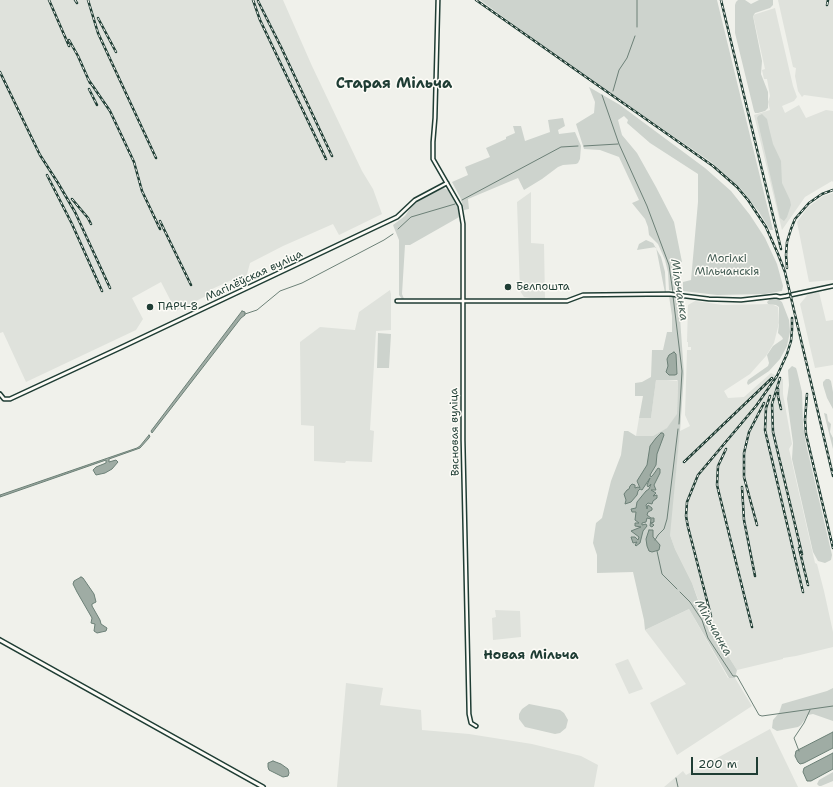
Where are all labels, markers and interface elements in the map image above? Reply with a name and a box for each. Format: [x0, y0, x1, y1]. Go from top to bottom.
district label: Старая Мільча [336, 75, 452, 93]
street label: Магілёўская вуліца [203, 248, 305, 304]
park label: Могілкі Мільчанскія [695, 252, 759, 278]
water label: Мільчанка [667, 258, 691, 322]
place label: Белпошта [516, 280, 570, 294]
marker: Белпошта [503, 282, 513, 292]
place label: ПАРЧ-8 [158, 300, 198, 314]
marker: ПАРЧ-8 [145, 302, 155, 312]
street label: Вясновая вуліца [448, 388, 462, 476]
water label: Мільчанка [691, 597, 735, 659]
district label: Новая Мільча [483, 648, 579, 664]
scale bar [693, 749, 760, 775]
text: 200 m [698, 756, 737, 772]

